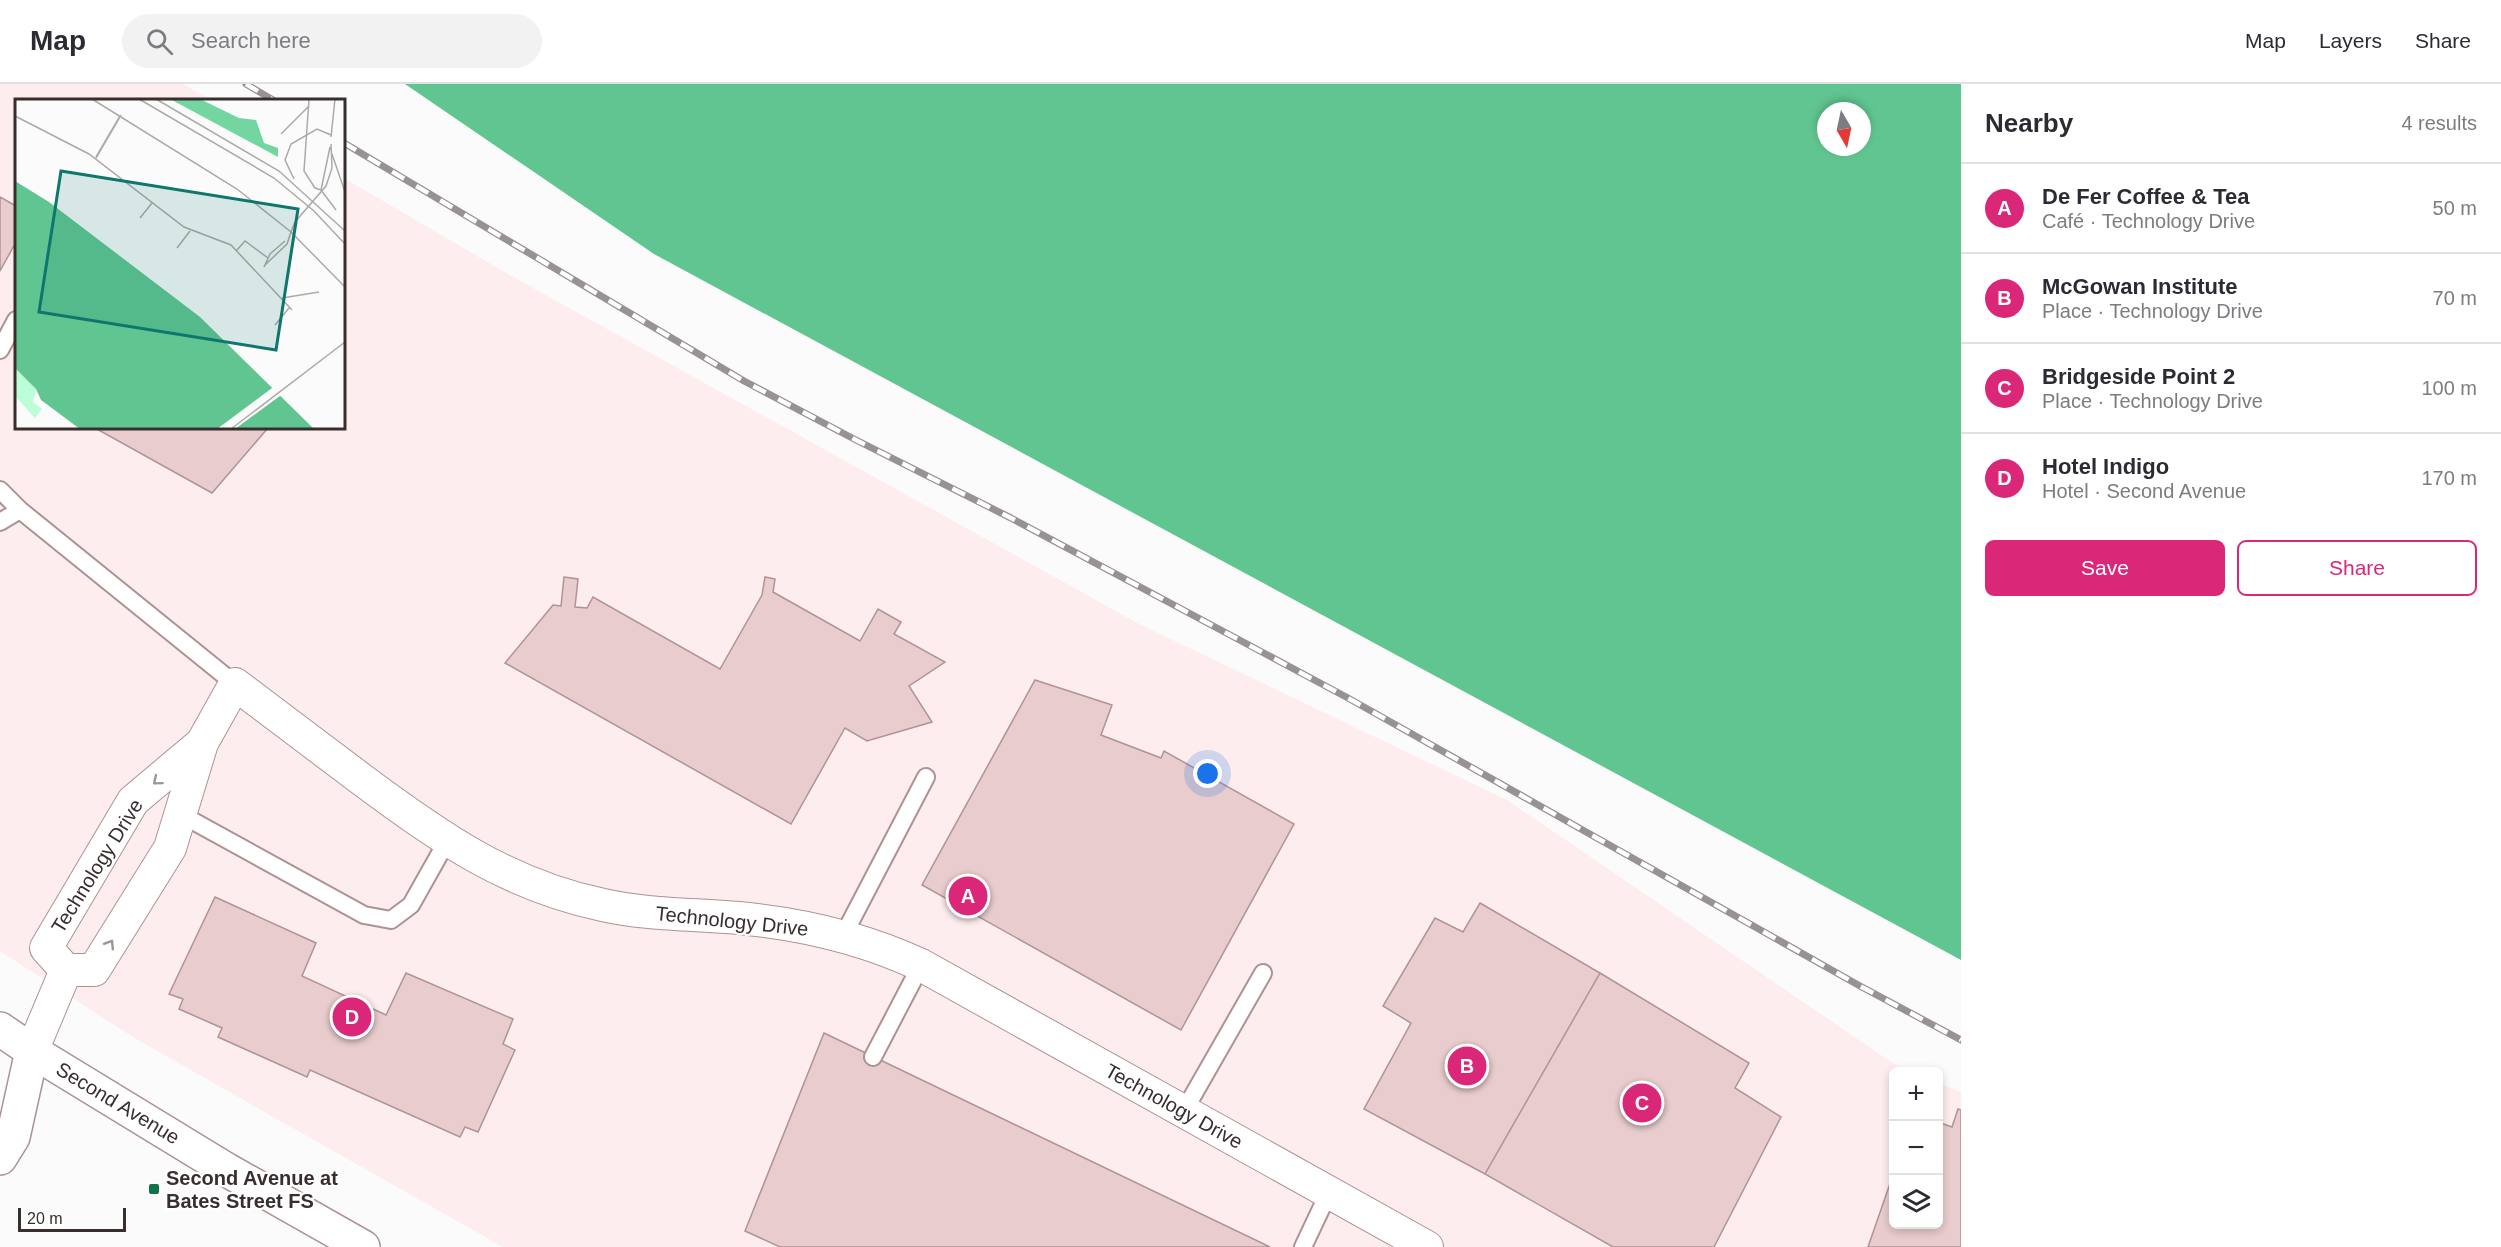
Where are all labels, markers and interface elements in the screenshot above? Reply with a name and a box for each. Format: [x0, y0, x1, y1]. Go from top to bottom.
search box [122, 14, 542, 68]
text: Map [30, 25, 86, 56]
icon: search [143, 25, 176, 58]
text: Search here [191, 28, 311, 53]
text: Map [2245, 29, 2286, 52]
text: Layers [2319, 29, 2382, 52]
text: Share [2415, 29, 2471, 52]
inset map [15, 99, 345, 429]
north arrow [1817, 102, 1871, 156]
text: Nearby [1985, 108, 2073, 138]
text: 4 results [2401, 112, 2477, 134]
text: De Fer Coffee & Tea [2042, 184, 2249, 209]
text: A [1997, 197, 2012, 219]
text: 50 m [2433, 197, 2477, 219]
text: Café · Technology Drive [2042, 210, 2255, 232]
text: McGowan Institute [2042, 274, 2238, 299]
text: B [1997, 287, 2012, 309]
text: 70 m [2433, 287, 2477, 309]
text: Place · Technology Drive [2042, 300, 2263, 322]
text: Bridgeside Point 2 [2042, 364, 2235, 389]
text: C [1997, 377, 2012, 399]
text: 100 m [2421, 377, 2477, 399]
text: Place · Technology Drive [2042, 390, 2263, 412]
text: Hotel Indigo [2042, 454, 2169, 479]
text: D [1997, 467, 2012, 489]
text: 170 m [2421, 467, 2477, 489]
text: Hotel · Second Avenue [2042, 480, 2246, 502]
button: Save [1985, 540, 2225, 596]
button: Share [2237, 540, 2477, 596]
your location [1193, 759, 1222, 788]
one-way arrow [153, 774, 164, 785]
street label: Technology Drive [47, 795, 147, 937]
pin: A [948, 874, 988, 918]
street label: Technology Drive [655, 902, 809, 940]
one-way arrow [103, 940, 114, 951]
pin: D [332, 994, 372, 1040]
pin: B [1448, 1044, 1486, 1088]
street label: Second Avenue [52, 1058, 184, 1148]
street label: Technology Drive [1102, 1059, 1246, 1153]
map controls [1889, 1067, 1943, 1229]
button: + [1889, 1067, 1943, 1121]
pin: C [1622, 1080, 1662, 1126]
button: − [1889, 1121, 1943, 1175]
place label: Second Avenue at Bates Street FS [166, 1167, 338, 1212]
button: layers [1889, 1175, 1943, 1229]
marker: Second Avenue at Bates Street FS [147, 1182, 161, 1196]
scale bar [18, 1205, 126, 1232]
text: 20 m [27, 1210, 63, 1227]

